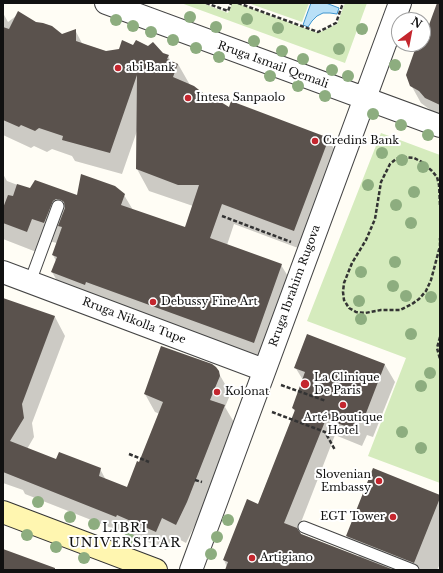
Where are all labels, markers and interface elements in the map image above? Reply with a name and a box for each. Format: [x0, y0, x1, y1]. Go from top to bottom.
north arrow [391, 12, 431, 52]
text: N [409, 14, 425, 31]
street label: Rruga Ismail Qemali [216, 39, 330, 91]
place label: abi Bank [126, 61, 175, 75]
marker: abi Bank [113, 63, 123, 73]
place label: Intesa Sanpaolo [196, 91, 285, 105]
marker: Intesa Sanpaolo [183, 93, 193, 103]
place label: Credins Bank [323, 134, 399, 148]
marker: Credins Bank [310, 136, 320, 146]
street label: Rruga Ibrahim Rugova [267, 223, 323, 349]
street label: Rruga Nikolla Tupe [80, 295, 188, 347]
place label: Debussy Fine Art [161, 295, 258, 309]
marker: Debussy Fine Art [148, 297, 158, 307]
place label: La Clinique De Paris [314, 371, 380, 397]
marker: La Clinique De Paris [299, 378, 311, 390]
place label: Kolonat [225, 385, 269, 399]
marker: Kolonat [212, 387, 222, 397]
marker: Arté Boutique Hotel [338, 400, 348, 410]
place label: Arté Boutique Hotel [303, 411, 383, 437]
place label: Slovenian Embassy [316, 468, 371, 494]
marker: Slovenian Embassy [374, 476, 384, 486]
place label: EGT Tower [320, 510, 385, 524]
marker: EGT Tower [388, 512, 398, 522]
district label: LIBRI UNIVERSITAR [69, 520, 181, 551]
place label: Artigiano [260, 551, 313, 565]
marker: Artigiano [247, 553, 257, 563]

